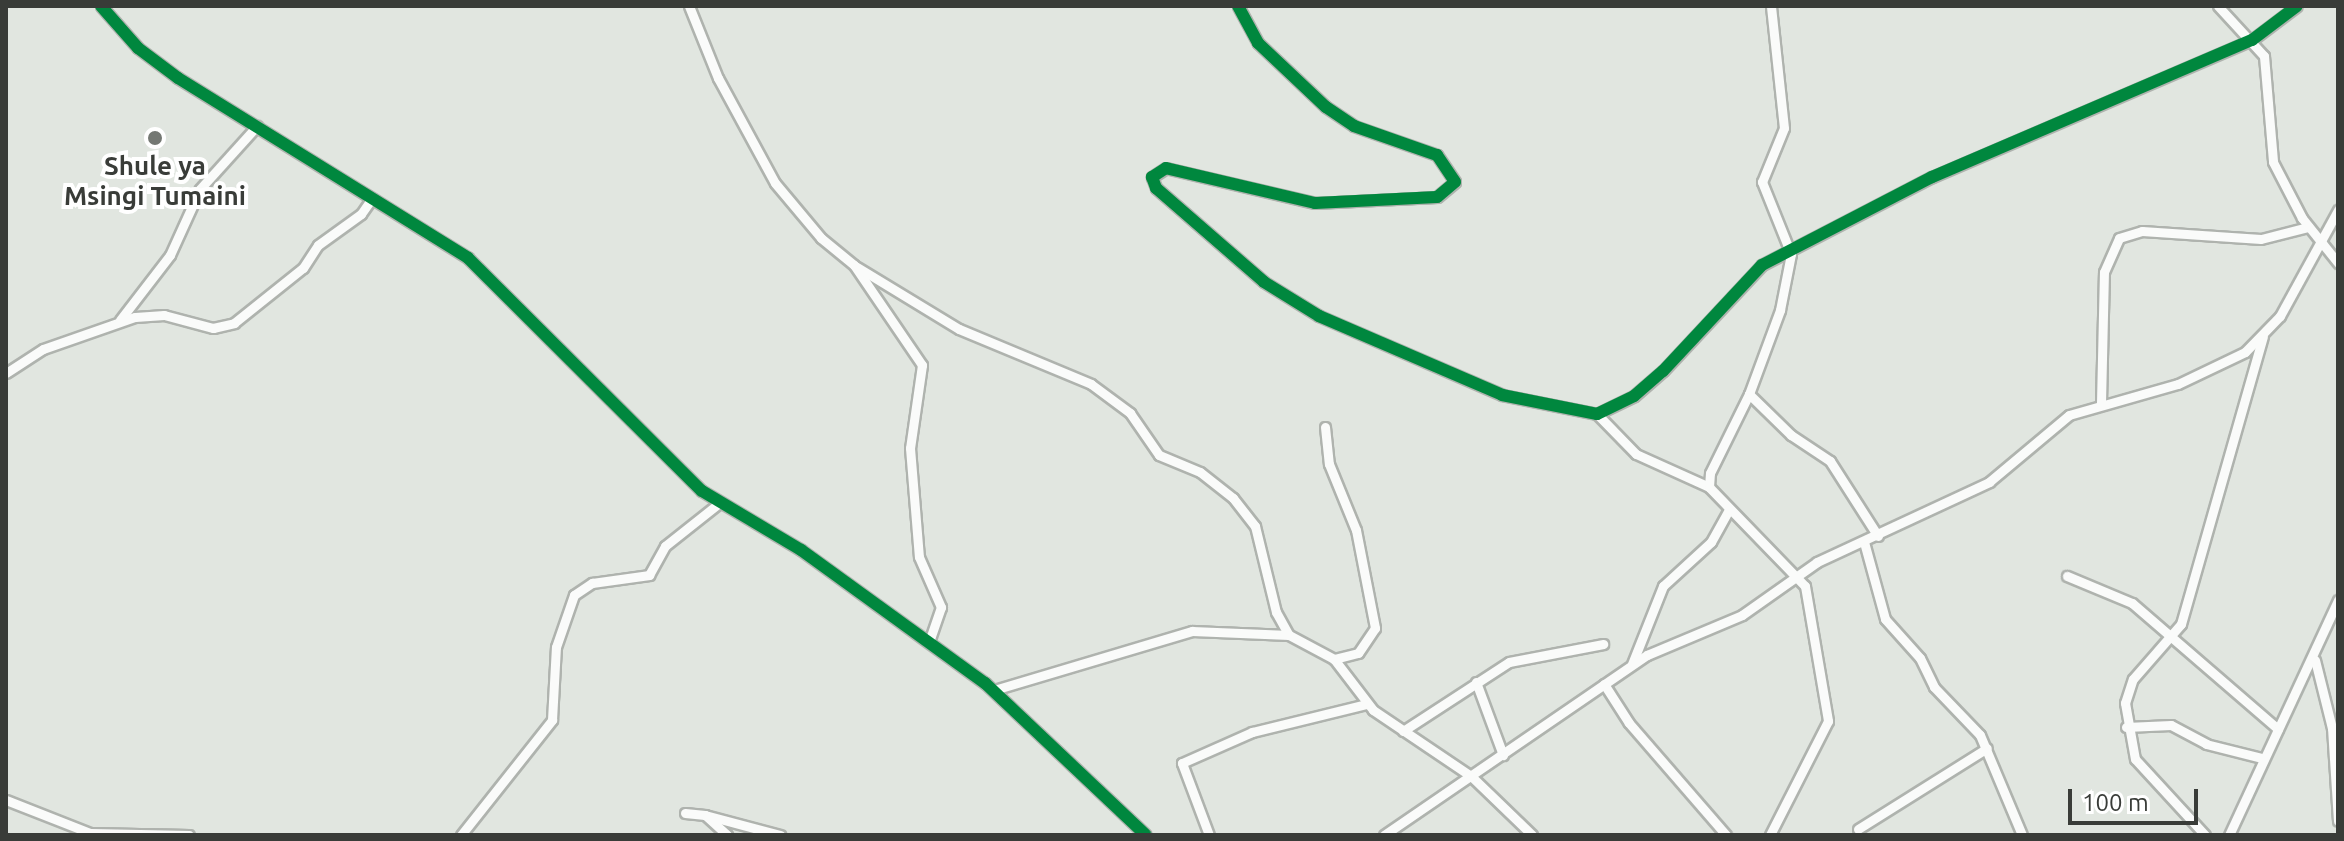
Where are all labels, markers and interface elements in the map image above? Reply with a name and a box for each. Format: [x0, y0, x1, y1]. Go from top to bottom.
marker: Shule ya Msingi Tumaini [146, 129, 164, 147]
place label: Shule ya Msingi Tumaini [64, 150, 246, 212]
scale bar [2072, 773, 2202, 823]
text: 100 m [2082, 789, 2149, 816]

